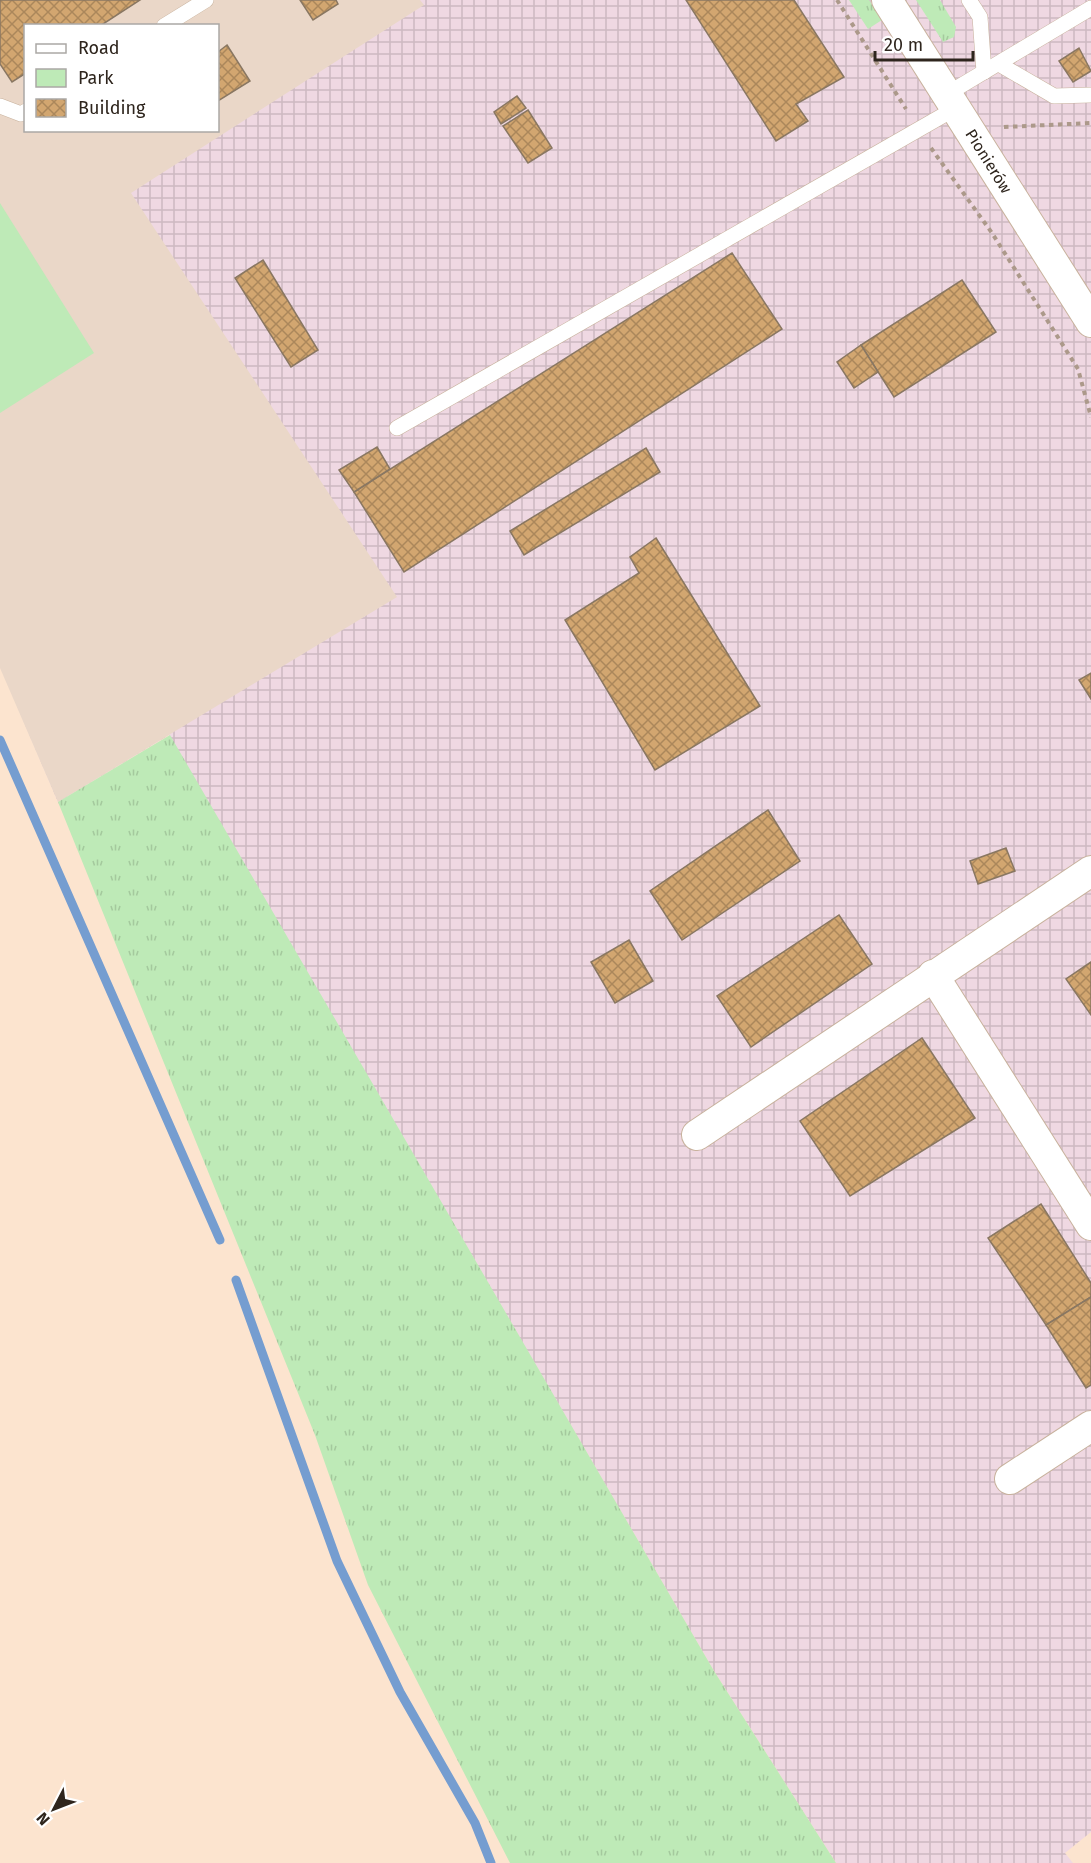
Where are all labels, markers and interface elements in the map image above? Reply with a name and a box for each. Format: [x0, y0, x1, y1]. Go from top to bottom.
legend [24, 24, 219, 132]
scale bar [875, 24, 972, 62]
text: 20 m [884, 34, 923, 56]
text: Road [78, 37, 120, 59]
text: Park [78, 67, 114, 89]
text: Building [78, 97, 146, 119]
street label: Pionierów [961, 126, 1016, 197]
north arrow [24, 1779, 84, 1839]
text: N [33, 1808, 54, 1829]

